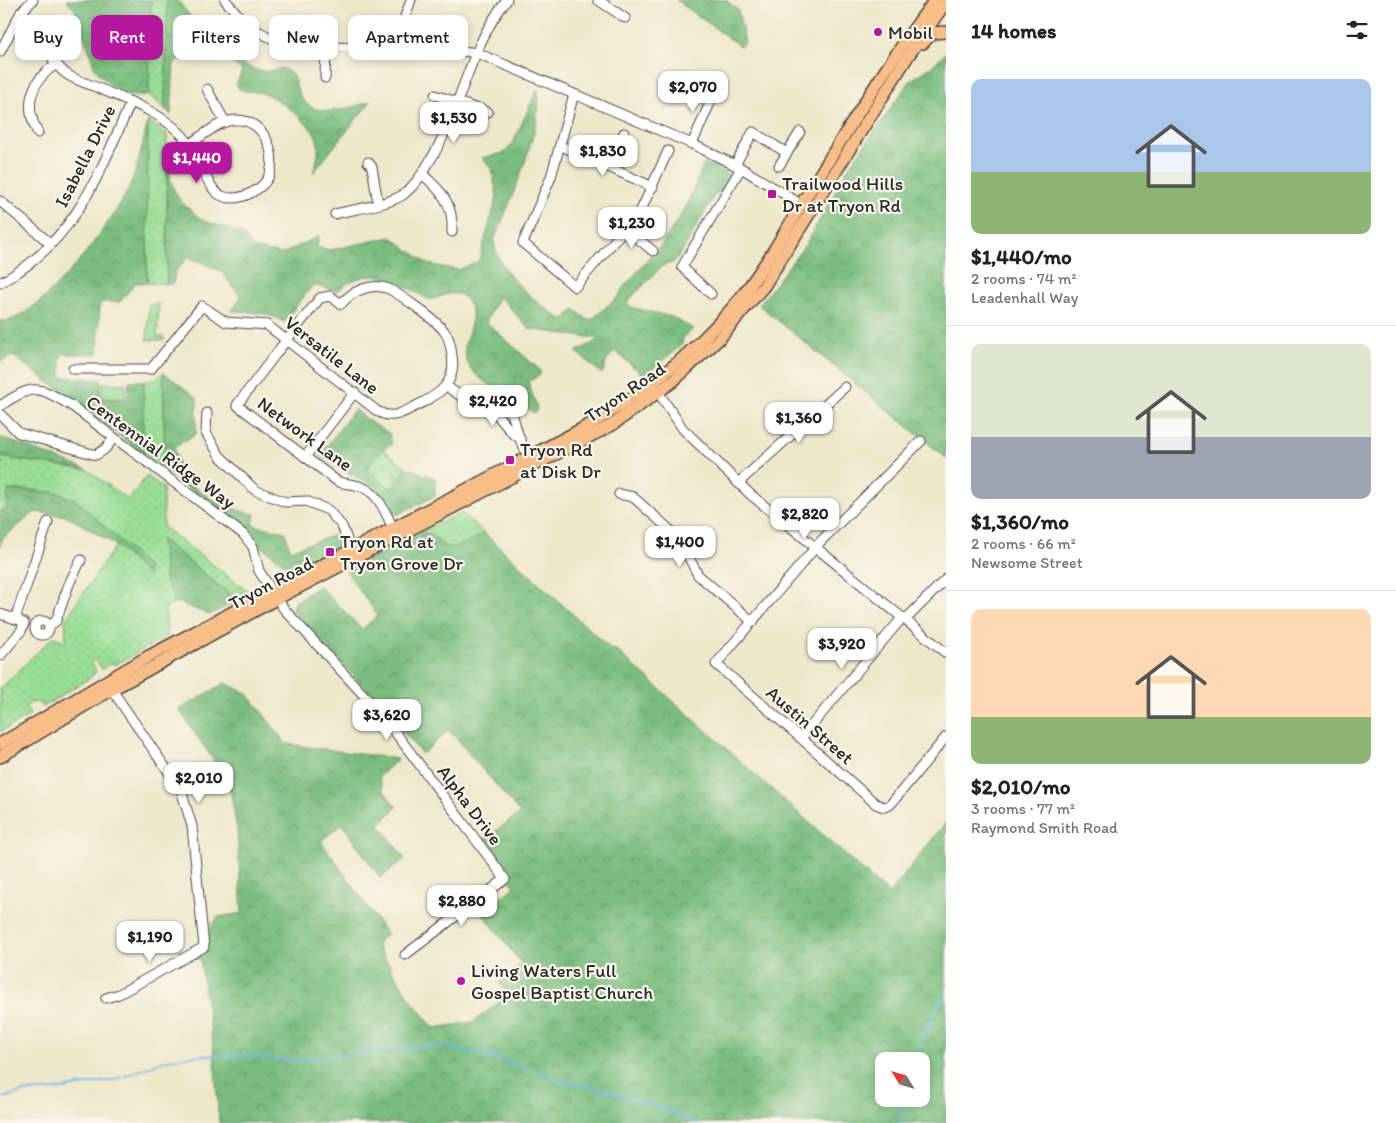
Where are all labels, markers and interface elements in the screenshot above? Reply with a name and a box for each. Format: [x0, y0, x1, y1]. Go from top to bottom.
chip: Buy [15, 15, 81, 60]
chip: Rent [91, 15, 163, 60]
chip: Filters [173, 15, 259, 60]
chip: New [269, 15, 338, 60]
chip: Apartment [348, 15, 468, 60]
icon: filters [1343, 16, 1371, 44]
text: 14 homes [971, 18, 1056, 43]
place label: Mobil [888, 21, 933, 44]
marker: Mobil [872, 26, 884, 38]
pin: $2,070 [652, 70, 734, 113]
text: $2,070 [669, 77, 717, 96]
street label: Isabella Drive [49, 101, 121, 211]
pin: $1,530 [413, 102, 495, 144]
text: $1,530 [431, 108, 477, 127]
icon: home [1126, 111, 1216, 201]
pin: $1,830 [562, 134, 644, 177]
text: $1,830 [580, 141, 626, 160]
pin: $1,440 [156, 142, 238, 184]
text: $1,440 [173, 148, 221, 167]
place label: Trailwood Hills Dr at Tryon Rd [782, 172, 903, 217]
marker: Trailwood Hills Dr at Tryon Rd [766, 188, 778, 200]
pin: $1,230 [591, 206, 673, 249]
text: $1,230 [609, 213, 655, 232]
text: $1,440/mo [971, 244, 1072, 269]
text: 2 rooms · 74 m² [971, 269, 1076, 288]
text: Leadenhall Way [971, 288, 1078, 307]
street label: Versatile Lane [280, 311, 384, 399]
street label: Tryon Road [580, 356, 670, 427]
icon: home [1126, 377, 1216, 467]
pin: $2,420 [452, 384, 534, 427]
street label: Centennial Ridge Way [82, 390, 240, 514]
text: $2,420 [469, 391, 517, 410]
street label: Network Lane [253, 392, 357, 476]
pin: $1,360 [758, 402, 840, 444]
text: $1,360 [776, 408, 822, 427]
place label: Tryon Rd at Disk Dr [520, 438, 601, 483]
marker: Tryon Rd at Disk Dr [504, 454, 516, 466]
pin: $2,820 [764, 498, 846, 540]
text: $2,820 [781, 504, 829, 523]
text: $1,360/mo [971, 509, 1069, 534]
pin: $1,400 [639, 526, 721, 568]
place label: Tryon Rd at Tryon Grove Dr [340, 530, 464, 575]
text: $1,400 [656, 532, 704, 551]
text: 2 rooms · 66 m² [971, 534, 1076, 553]
marker: Tryon Rd at Tryon Grove Dr [324, 546, 336, 558]
street label: Tryon Road [225, 551, 318, 615]
text: Newsome Street [971, 553, 1083, 572]
pin: $3,920 [801, 628, 883, 670]
text: $3,920 [818, 634, 866, 653]
icon: home [1126, 642, 1216, 732]
street label: Austin Street [762, 681, 858, 769]
pin: $3,620 [346, 698, 428, 741]
text: $3,620 [363, 705, 411, 724]
street label: Alpha Drive [432, 760, 508, 850]
pin: $2,010 [158, 762, 240, 804]
text: $2,010 [175, 768, 223, 787]
text: $2,010/mo [971, 774, 1070, 799]
text: 3 rooms · 77 m² [971, 799, 1075, 818]
text: Raymond Smith Road [971, 818, 1118, 837]
pin: $2,880 [421, 884, 503, 927]
text: $2,880 [438, 891, 486, 910]
pin: $1,190 [109, 920, 191, 963]
text: $1,190 [128, 927, 172, 946]
place label: Living Waters Full Gospel Baptist Church [471, 959, 653, 1004]
marker: Living Waters Full Gospel Baptist Church [455, 975, 467, 987]
north arrow [875, 1052, 930, 1108]
map controls [875, 1052, 930, 1107]

